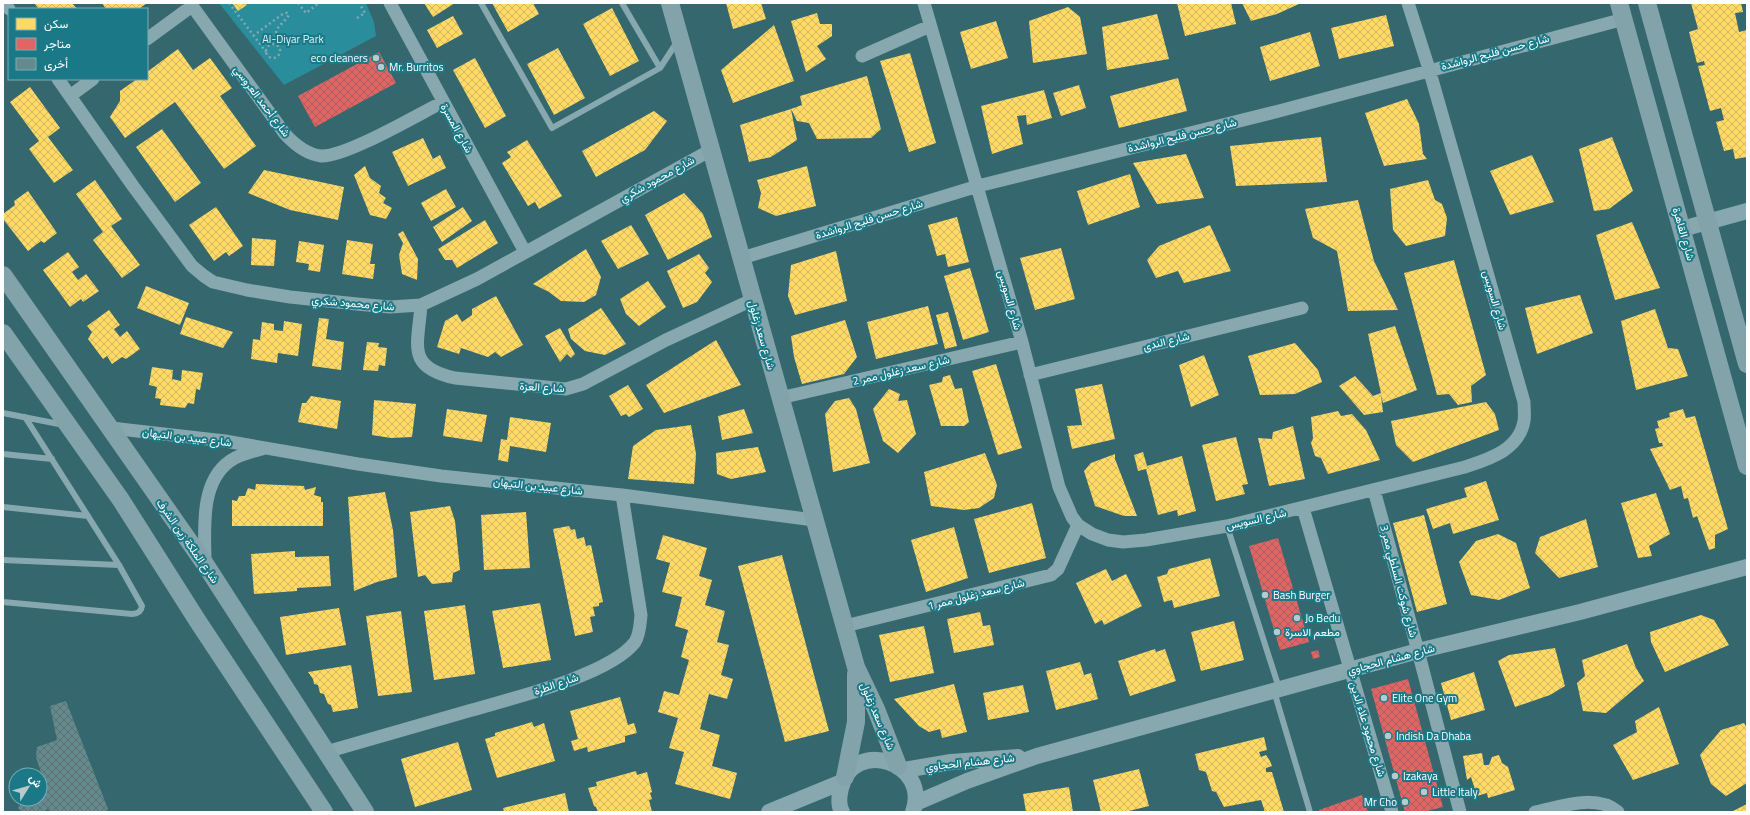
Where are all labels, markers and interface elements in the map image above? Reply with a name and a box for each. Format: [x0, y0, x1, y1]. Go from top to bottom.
legend [8, 8, 148, 80]
text: سكن [44, 14, 68, 33]
street label: شارع حسن فليح الرواشدة [1439, 30, 1551, 74]
park label: Al-Diyar Park [262, 31, 324, 47]
text: متاجر [43, 34, 71, 53]
place label: eco cleaners [311, 50, 368, 66]
marker: eco cleaners [371, 53, 381, 63]
text: أخرى [44, 54, 68, 73]
place label: Mr. Burritos [389, 59, 444, 75]
street label: شارع أحمد العروسي [228, 62, 294, 142]
marker: Mr. Burritos [376, 62, 386, 72]
street label: شارع المسرة [437, 100, 477, 156]
street label: شارع حسن فليح الرواشدة [1126, 114, 1238, 156]
street label: شارع محمود شكري [617, 152, 698, 208]
street label: شارع حسن فليح الرواشدة [813, 195, 925, 243]
street label: شارع القاهرة [1669, 205, 1699, 263]
street label: شارع السويس [994, 268, 1026, 332]
street label: شارع السويس [1479, 268, 1511, 332]
street label: شارع محمود شكري [311, 291, 395, 317]
street label: شارع سعد زغلول [744, 298, 780, 372]
street label: شارع الندى [1141, 327, 1191, 355]
street label: شارع سعد زغلول ممر 2 [851, 351, 951, 389]
street label: شارع العزة [519, 378, 565, 396]
street label: شارع عبيد بن التيهان [141, 424, 233, 450]
street label: شارع عبيد بن التيهان [492, 473, 584, 499]
street label: شارع الملكة زين الشرف [153, 496, 223, 587]
street label: شارع السويس [1224, 504, 1288, 534]
street label: شارع شوكت السلطي ممر 3 [1374, 523, 1422, 640]
street label: شارع سعد زغلول ممر 1 [926, 574, 1026, 614]
place label: Bash Burger [1273, 587, 1330, 603]
marker: Bash Burger [1260, 590, 1270, 600]
place label: Jo Bedu [1305, 610, 1341, 626]
marker: Jo Bedu [1292, 613, 1302, 623]
place label: مطعم الاسرة [1285, 624, 1340, 640]
marker: مطعم الاسرة [1272, 627, 1282, 637]
street label: شارع هشام الحجاوي [1346, 640, 1437, 680]
street label: شارع الطرة [532, 669, 581, 699]
street label: شارع محمود علاء الدين [1346, 679, 1390, 779]
street label: شارع سعد زغلول [857, 680, 900, 752]
place label: Elite One Gym [1392, 690, 1457, 706]
marker: Elite One Gym [1379, 693, 1389, 703]
place label: Indish Da Dhaba [1396, 728, 1472, 744]
marker: Indish Da Dhaba [1383, 731, 1393, 741]
street label: شارع هشام الحجاوي [925, 749, 1016, 777]
north arrow [8, 767, 48, 807]
place label: Izakaya [1403, 768, 1438, 784]
text: ش [26, 771, 46, 791]
marker: Izakaya [1390, 771, 1400, 781]
place label: Little Italy [1432, 784, 1479, 800]
marker: Little Italy [1419, 787, 1429, 797]
place label: Mr Cho [1364, 794, 1397, 810]
marker: Mr Cho [1400, 797, 1410, 807]

